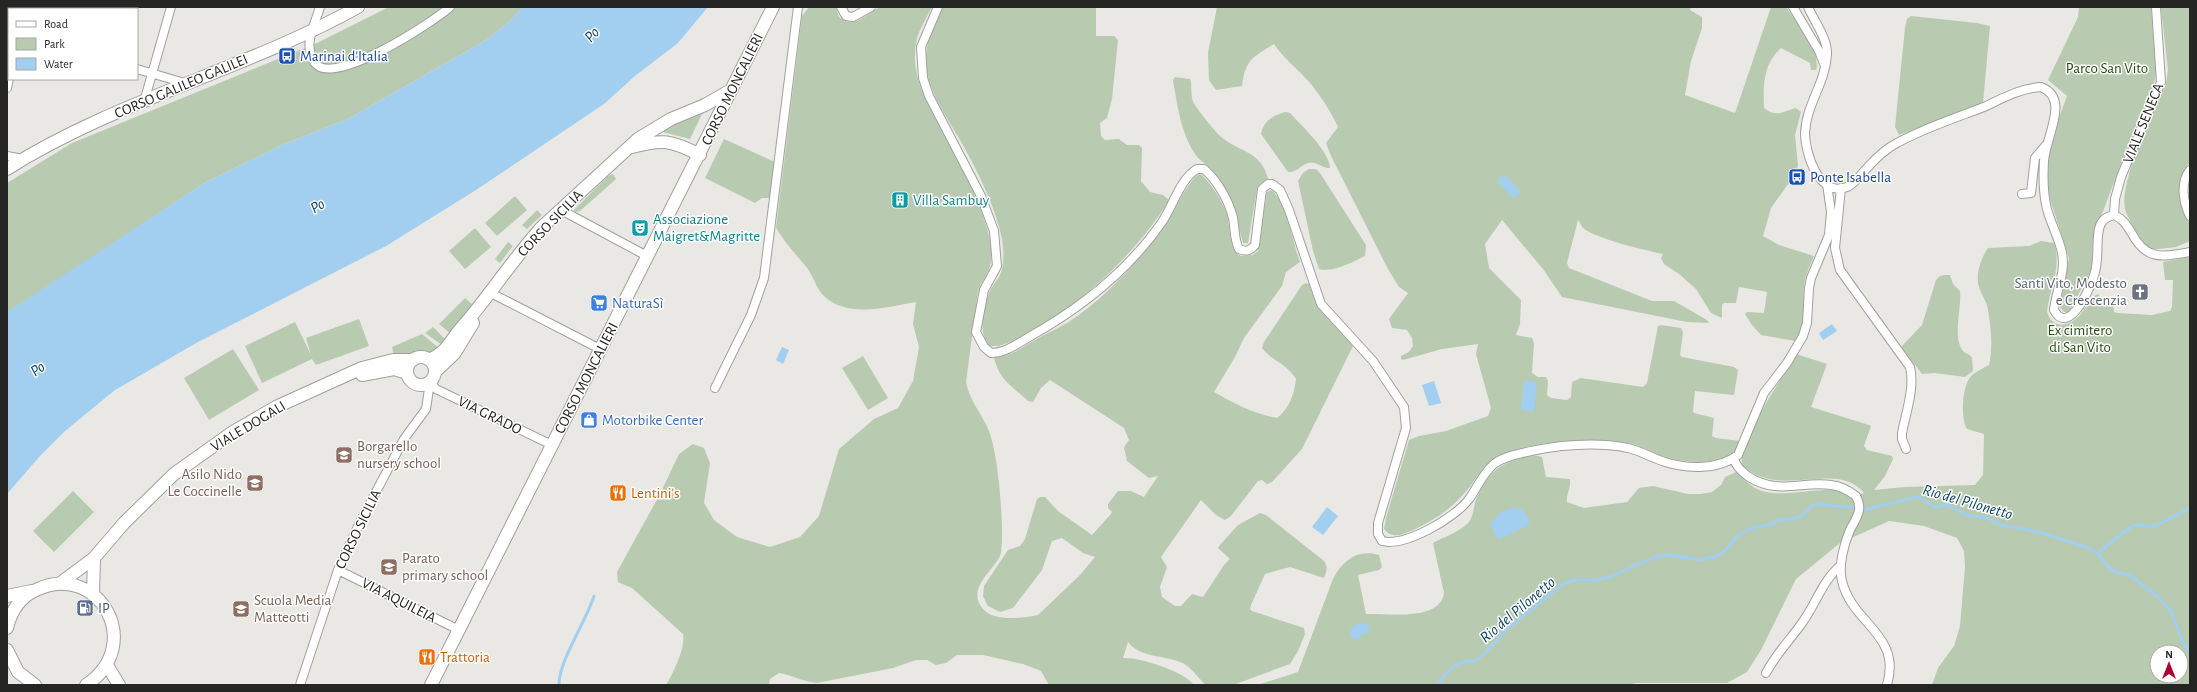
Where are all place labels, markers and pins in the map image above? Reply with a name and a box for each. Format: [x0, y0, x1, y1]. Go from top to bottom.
bus stop icon: Marinai d'Italia [277, 46, 297, 66]
place label: Marinai d'Italia [300, 49, 388, 64]
bus stop icon: Ponte Isabella [1787, 167, 1807, 187]
place label: Ponte Isabella [1810, 170, 1891, 185]
building icon: Villa Sambuy [890, 190, 910, 210]
place label: Villa Sambuy [913, 193, 990, 208]
place label: Associazione Maigret&Magritte [653, 212, 760, 244]
theatre icon: Associazione Maigret&Magritte [630, 218, 650, 238]
place label: Santi Vito, Modesto e Crescenzia [2014, 276, 2127, 308]
church icon: Santi Vito, Modesto e Crescenzia [2130, 282, 2150, 302]
supermarket icon: NaturaSì [589, 293, 609, 313]
place label: NaturaSì [612, 296, 664, 311]
shop icon: Motorbike Center [579, 410, 599, 430]
place label: Motorbike Center [602, 413, 704, 428]
place label: Borgarello nursery school [357, 439, 441, 471]
school or university icon: Borgarello nursery school [334, 445, 354, 465]
place label: Asilo Nido Le Coccinelle [168, 467, 242, 499]
school or university icon: Asilo Nido Le Coccinelle [245, 473, 265, 493]
restaurant icon: Lentini's [608, 483, 628, 503]
place label: Lentini's [631, 486, 680, 501]
place label: Parato primary school [402, 551, 488, 583]
school or university icon: Parato primary school [379, 557, 399, 577]
place label: Scuola Media Matteotti [254, 593, 332, 625]
fuel station icon: IP [75, 598, 95, 618]
school or university icon: Scuola Media Matteotti [231, 599, 251, 619]
place label: IP [98, 601, 110, 616]
restaurant icon: Trattoria [417, 647, 437, 667]
place label: Trattoria [440, 650, 490, 665]

